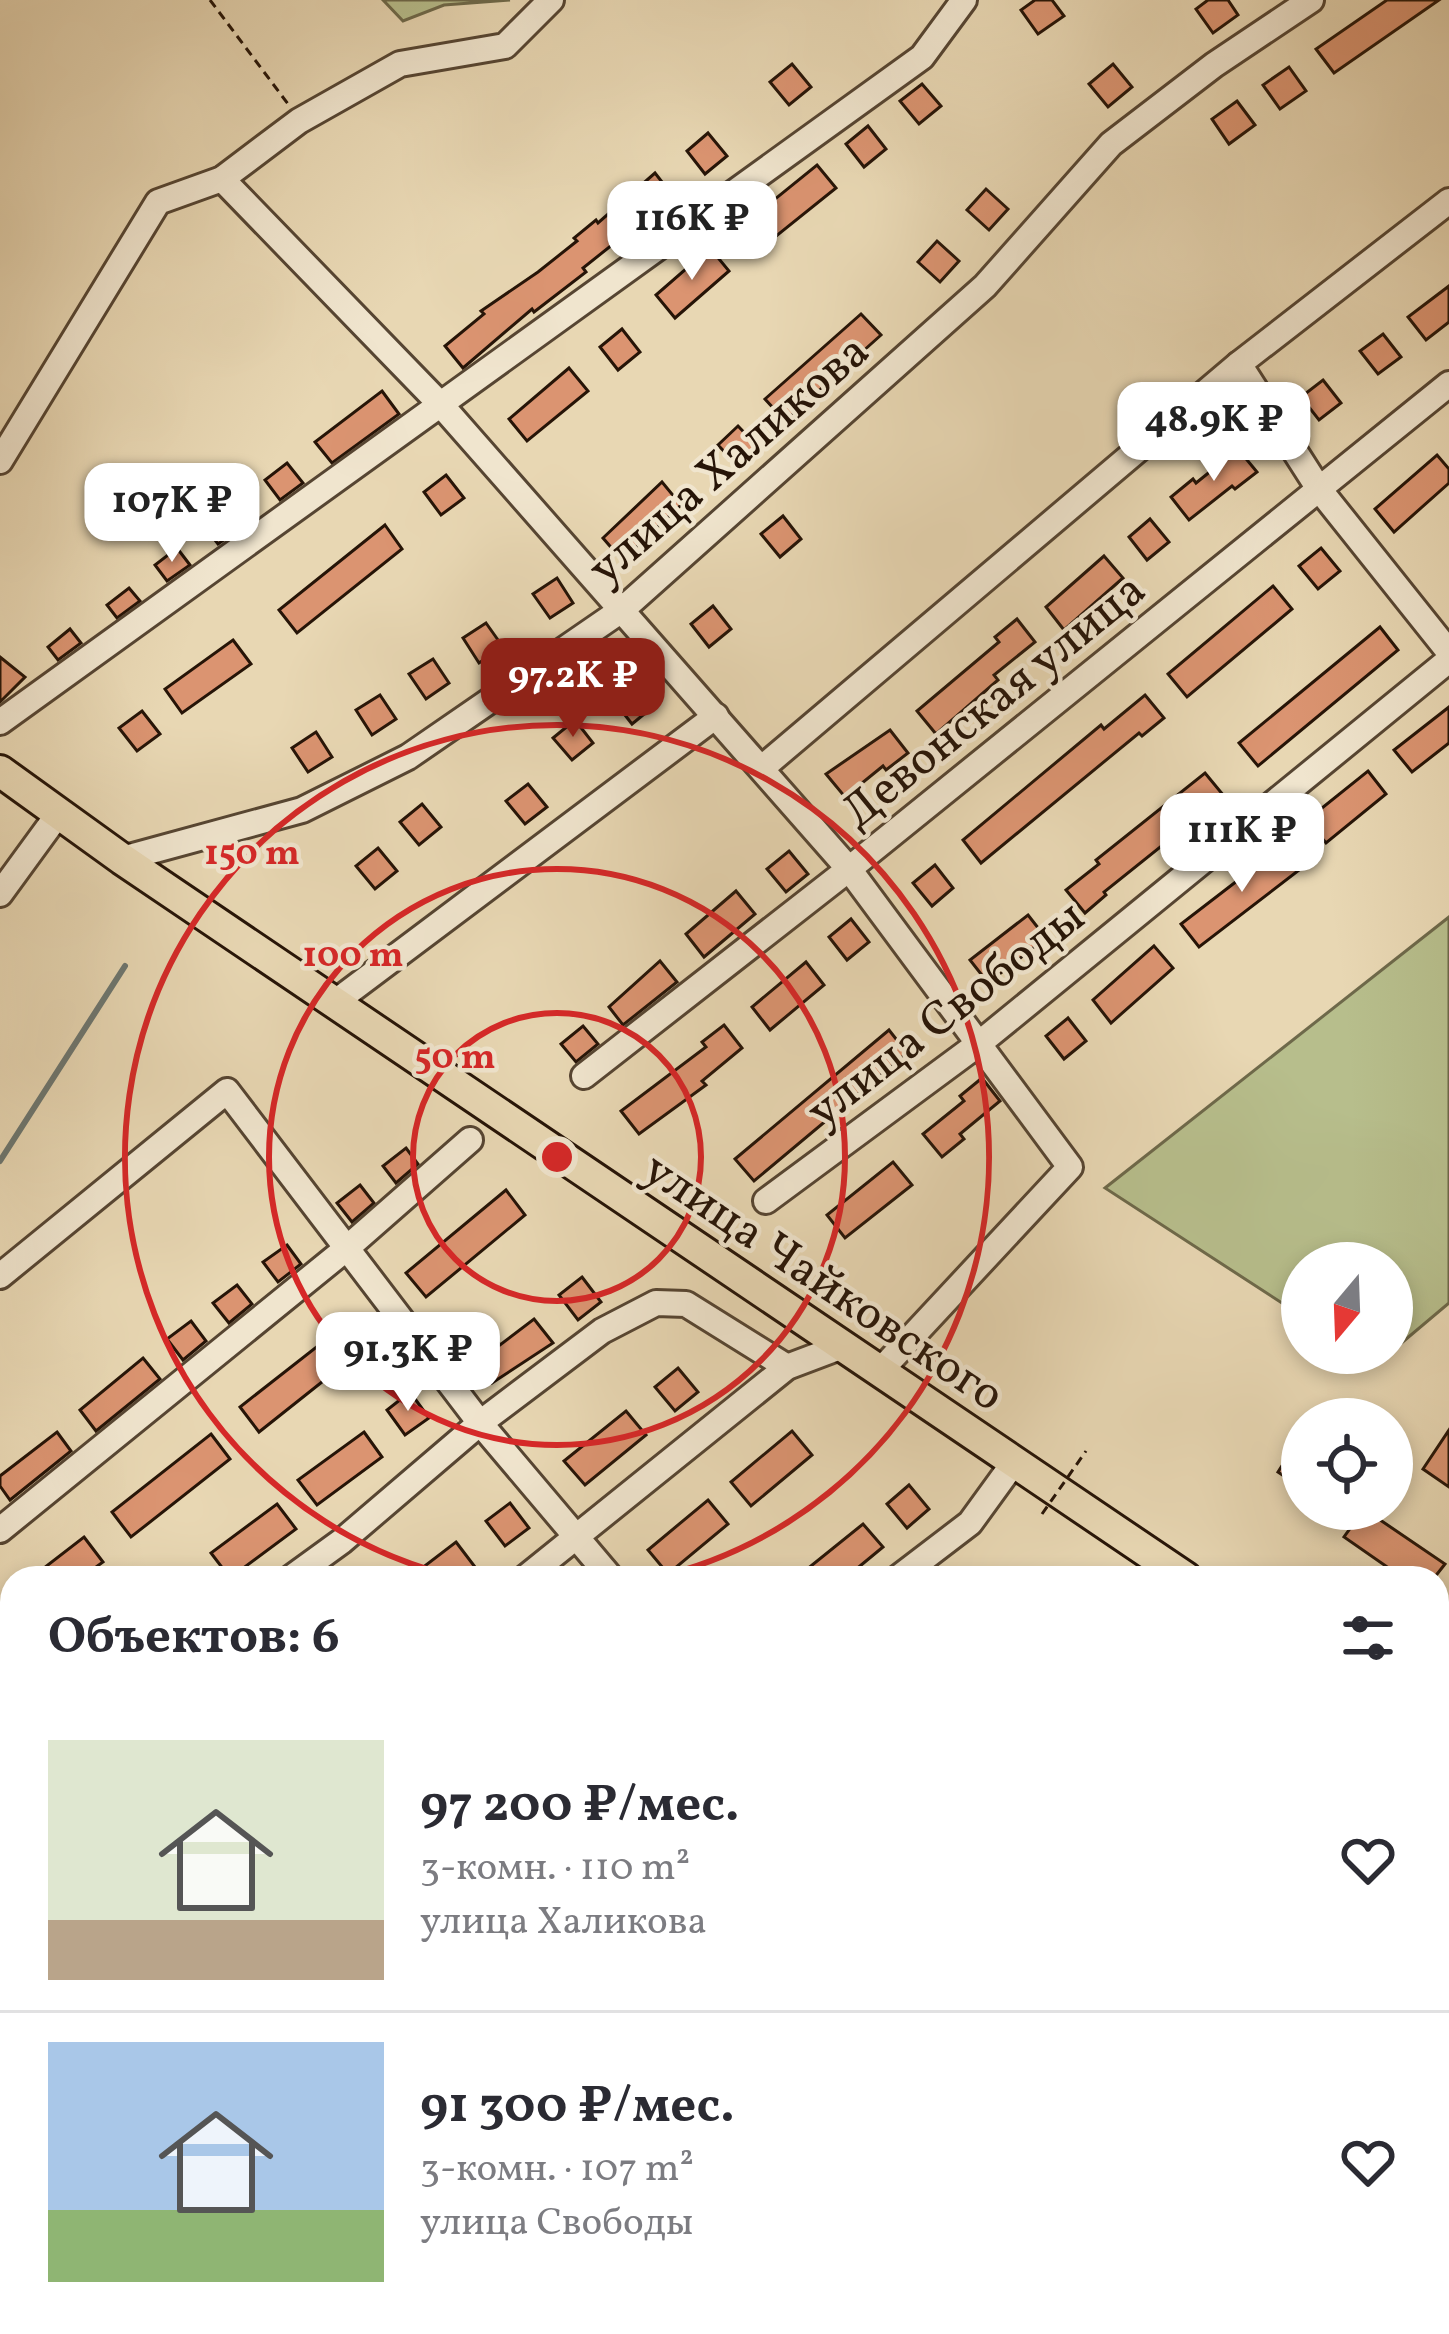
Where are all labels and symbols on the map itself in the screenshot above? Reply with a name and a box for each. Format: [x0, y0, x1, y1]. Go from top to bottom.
pin: 116K ₽ [594, 181, 790, 283]
street label: улица Халикова [575, 320, 885, 603]
pin: 48.9K ₽ [1103, 382, 1325, 484]
pin: 107K ₽ [74, 463, 270, 565]
street label: Девонская улица [828, 559, 1161, 846]
pin: 97.2K ₽ [462, 638, 684, 740]
pin: 111K ₽ [1144, 793, 1340, 895]
text: 150 m [204, 830, 300, 880]
street label: улица Свободы [794, 886, 1100, 1146]
text: 100 m [302, 932, 404, 982]
text: 50 m [414, 1034, 496, 1084]
centre of rings [536, 1136, 578, 1178]
street label: улица Чайковского [629, 1138, 1016, 1430]
north arrow [1281, 1242, 1413, 1374]
pin: 91.3K ₽ [297, 1312, 519, 1414]

